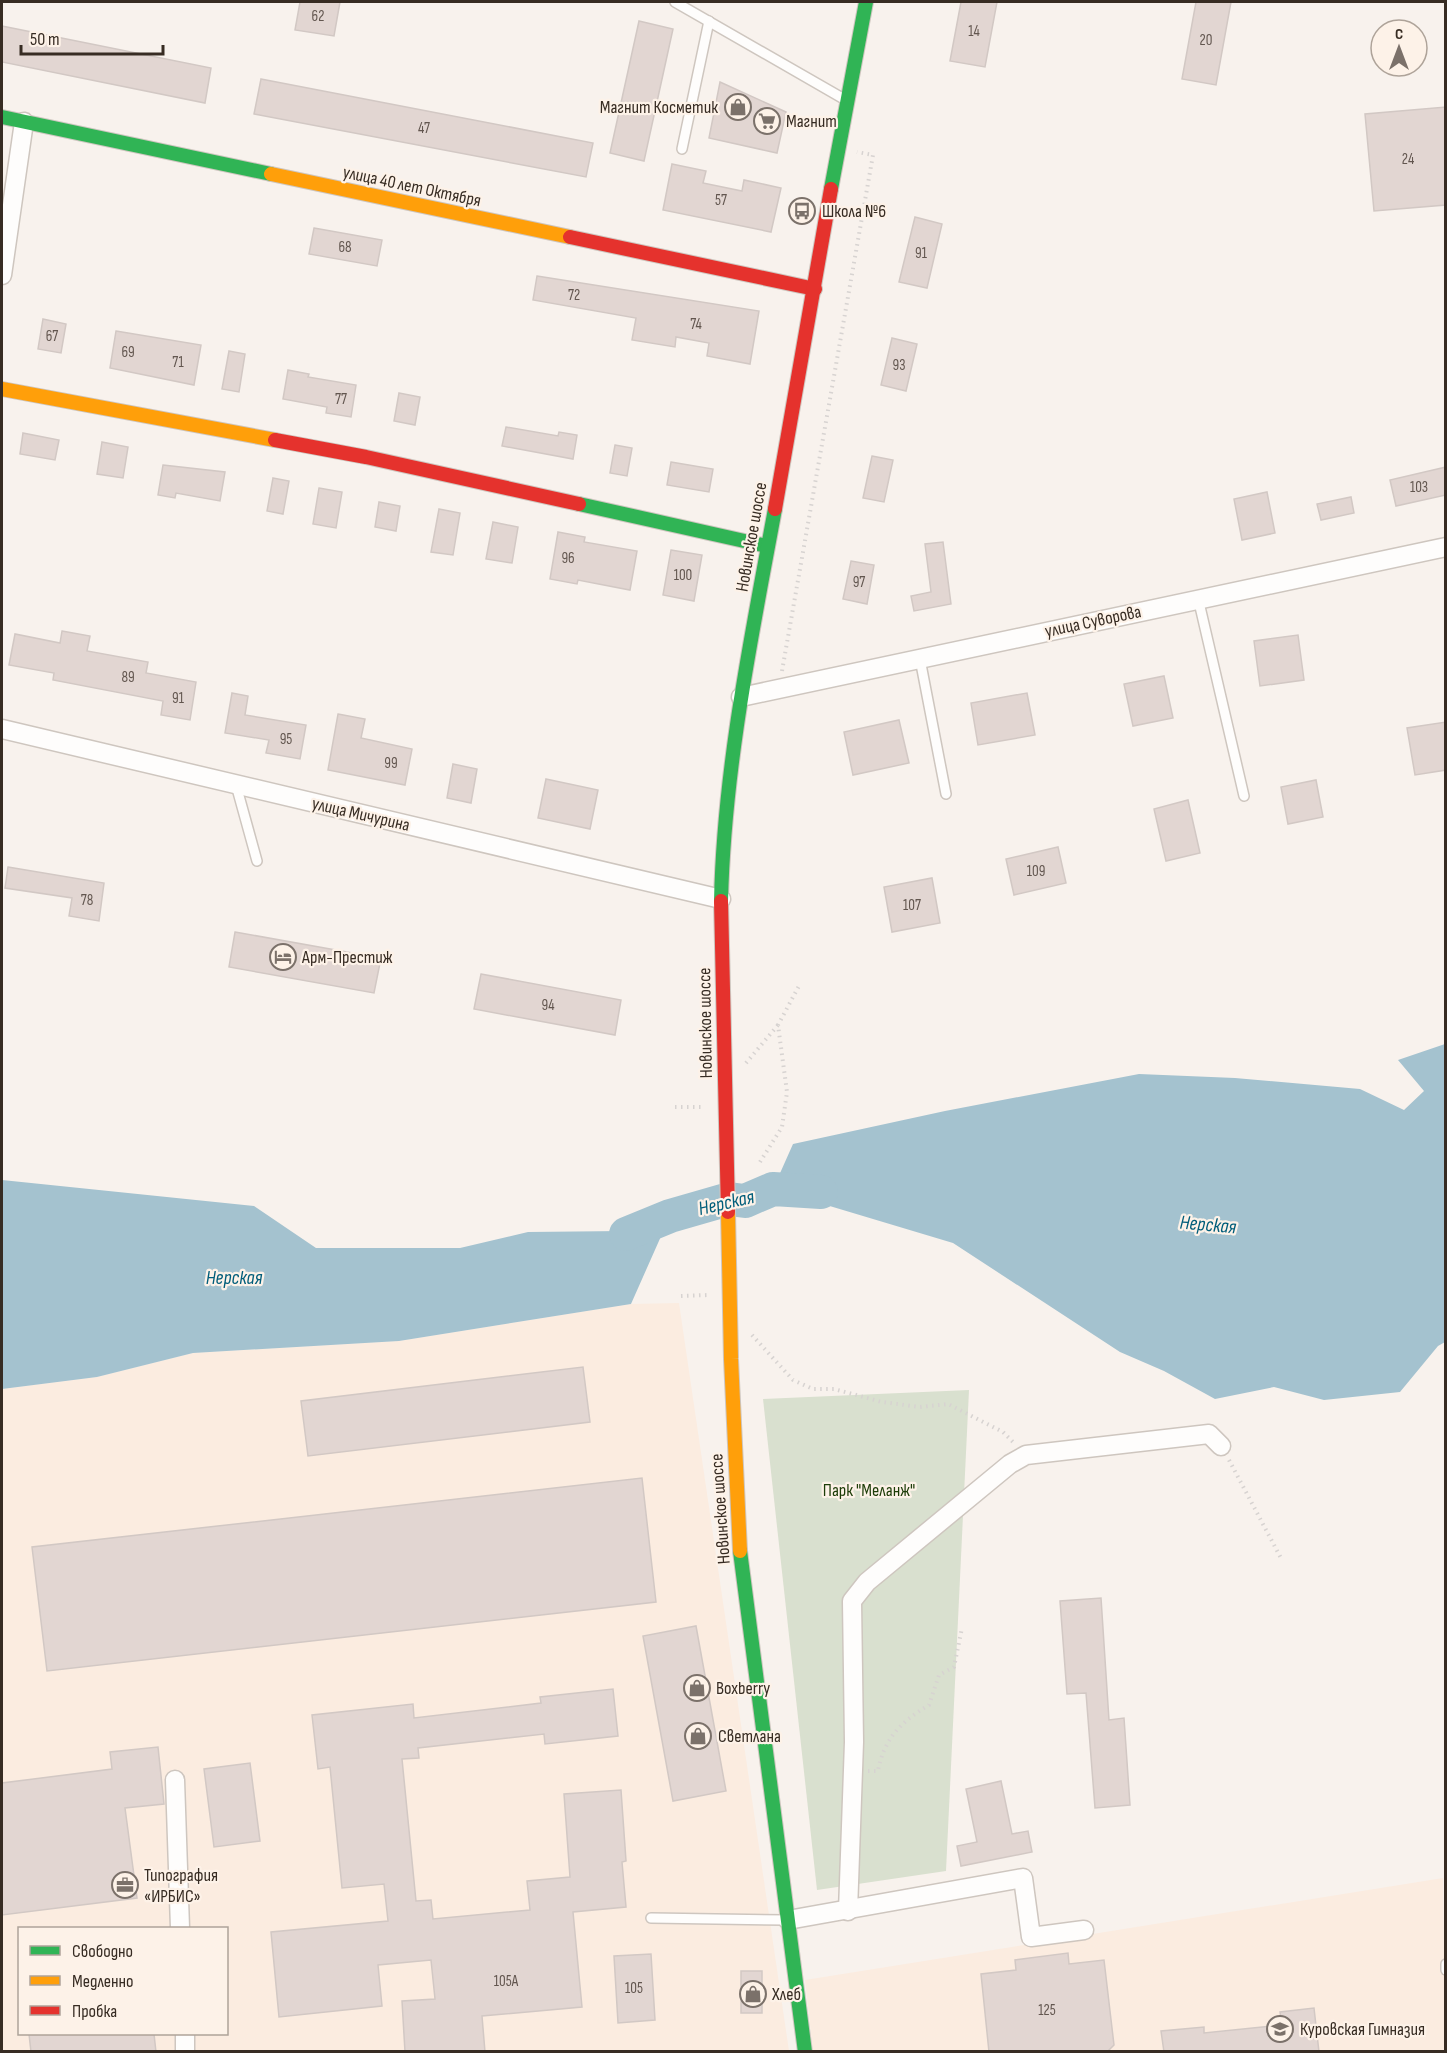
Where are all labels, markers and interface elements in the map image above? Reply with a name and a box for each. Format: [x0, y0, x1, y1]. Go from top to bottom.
house number: 62 [312, 7, 324, 26]
scale bar [21, 18, 164, 56]
north arrow [1369, 18, 1429, 78]
house number: 14 [968, 22, 980, 41]
text: С [1395, 25, 1403, 44]
text: 50 m [30, 29, 60, 50]
house number: 20 [1200, 31, 1212, 50]
shop icon: Магнит Косметик [723, 92, 753, 122]
place label: Магнит Косметик [600, 97, 718, 118]
supermarket icon: Магнит [752, 106, 782, 136]
place label: Магнит [786, 111, 837, 132]
house number: 47 [418, 119, 430, 138]
house number: 24 [1402, 150, 1414, 169]
street label: улица 40 лет Октября [341, 162, 483, 211]
house number: 57 [715, 191, 727, 210]
bus stop icon: Школа №6 [787, 196, 817, 226]
place label: Школа №6 [822, 201, 886, 222]
house number: 68 [338, 238, 352, 257]
house number: 91 [915, 244, 928, 263]
house number: 72 [568, 286, 580, 305]
house number: 74 [690, 315, 702, 334]
house number: 67 [46, 327, 58, 346]
house number: 69 [121, 343, 135, 362]
house number: 71 [172, 353, 184, 372]
house number: 93 [893, 356, 905, 375]
house number: 77 [335, 390, 347, 409]
house number: 103 [1410, 478, 1428, 497]
street label: Новинское шоссе [732, 481, 771, 593]
house number: 96 [561, 549, 575, 568]
house number: 100 [674, 566, 692, 585]
house number: 97 [853, 573, 865, 592]
street label: улица Суворова [1043, 601, 1143, 642]
house number: 89 [121, 668, 135, 687]
house number: 91 [172, 689, 185, 708]
house number: 95 [280, 730, 292, 749]
house number: 99 [384, 754, 398, 773]
street label: улица Мичурина [310, 793, 412, 836]
house number: 109 [1027, 862, 1045, 881]
house number: 78 [81, 891, 93, 910]
house number: 107 [903, 896, 921, 915]
hotel icon: Арм-Престиж [268, 942, 298, 972]
place label: Арм-Престиж [301, 947, 393, 968]
street label: Новинское шоссе [694, 967, 717, 1079]
house number: 94 [542, 996, 554, 1015]
water label: Нерская [696, 1185, 757, 1221]
water label: Нерская [1179, 1211, 1238, 1239]
water label: Нерская [206, 1266, 263, 1290]
street label: Новинское шоссе [706, 1453, 735, 1565]
park label: Парк "Меланж" [823, 1480, 915, 1501]
shop icon: Boxberry [682, 1673, 712, 1703]
place label: Boxberry [716, 1678, 770, 1699]
shop icon: Светлана [683, 1721, 713, 1751]
place label: Светлана [718, 1726, 781, 1747]
place label: Типография «ИРБИС» [144, 1865, 218, 1907]
office icon: Типография «ИРБИС» [110, 1870, 140, 1900]
legend [18, 1927, 228, 2035]
text: Свободно [72, 1941, 133, 1962]
text: Медленно [72, 1971, 134, 1992]
house number: 105А [494, 1972, 519, 1991]
house number: 105 [625, 1979, 643, 1998]
shop icon: Хлеб [738, 1979, 768, 2009]
place label: Хлеб [771, 1984, 801, 2005]
text: Пробка [72, 2001, 117, 2022]
house number: 125 [1038, 2001, 1056, 2020]
school or university icon: Куровская Гимназия [1265, 2014, 1295, 2044]
place label: Куровская Гимназия [1300, 2019, 1425, 2040]

